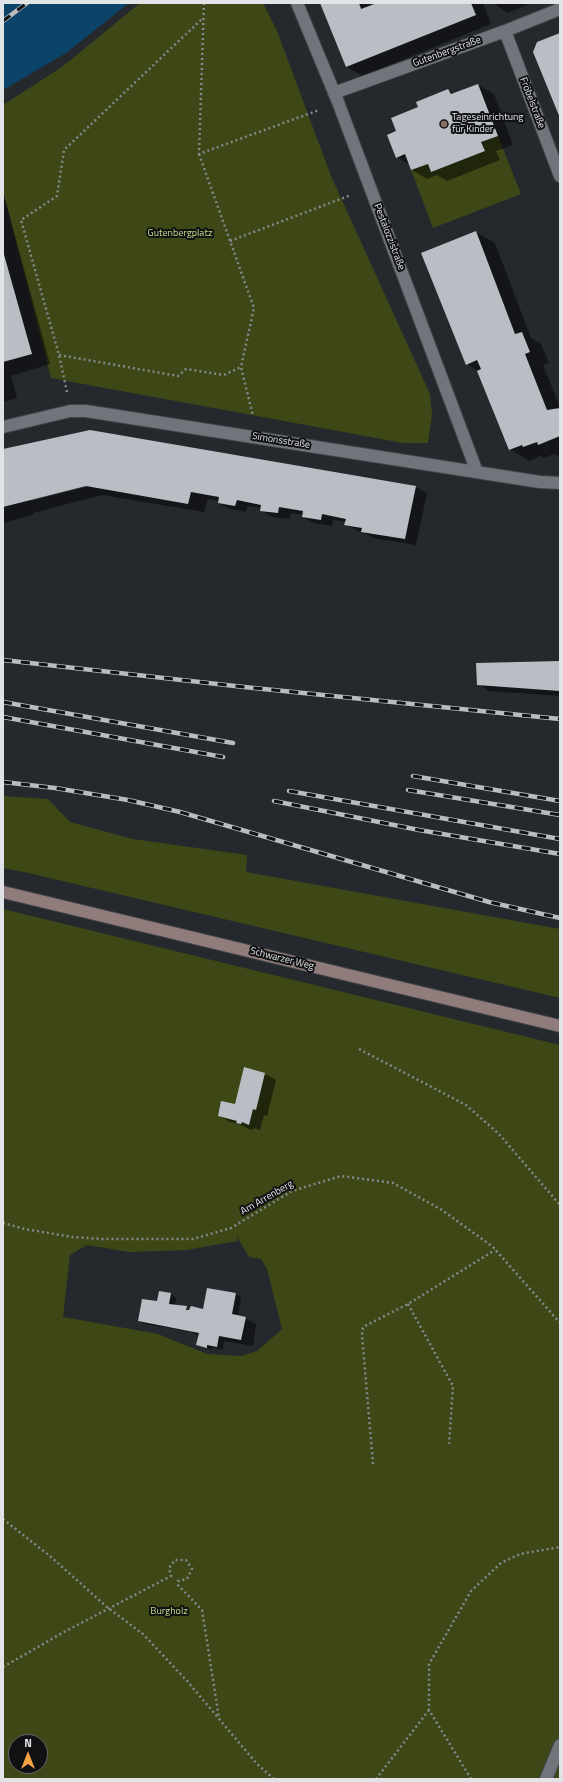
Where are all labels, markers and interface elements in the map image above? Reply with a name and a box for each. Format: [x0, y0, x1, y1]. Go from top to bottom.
street label: Gutenbergstraße [411, 34, 483, 70]
street label: Fröbelstraße [517, 76, 547, 130]
place label: Tageseinrichtung für Kinder [452, 112, 524, 136]
marker: Tageseinrichtung für Kinder [439, 119, 449, 129]
street label: Pestalozzistraße [371, 202, 407, 272]
park label: Gutenbergplatz [148, 228, 212, 240]
street label: Simonsstraße [251, 430, 311, 452]
street label: Schwarzer Weg [249, 945, 315, 973]
street label: Am Arrenberg [239, 1178, 295, 1218]
park label: Burgholz [150, 1606, 188, 1618]
north arrow [8, 1734, 48, 1774]
text: N [24, 1735, 32, 1751]

